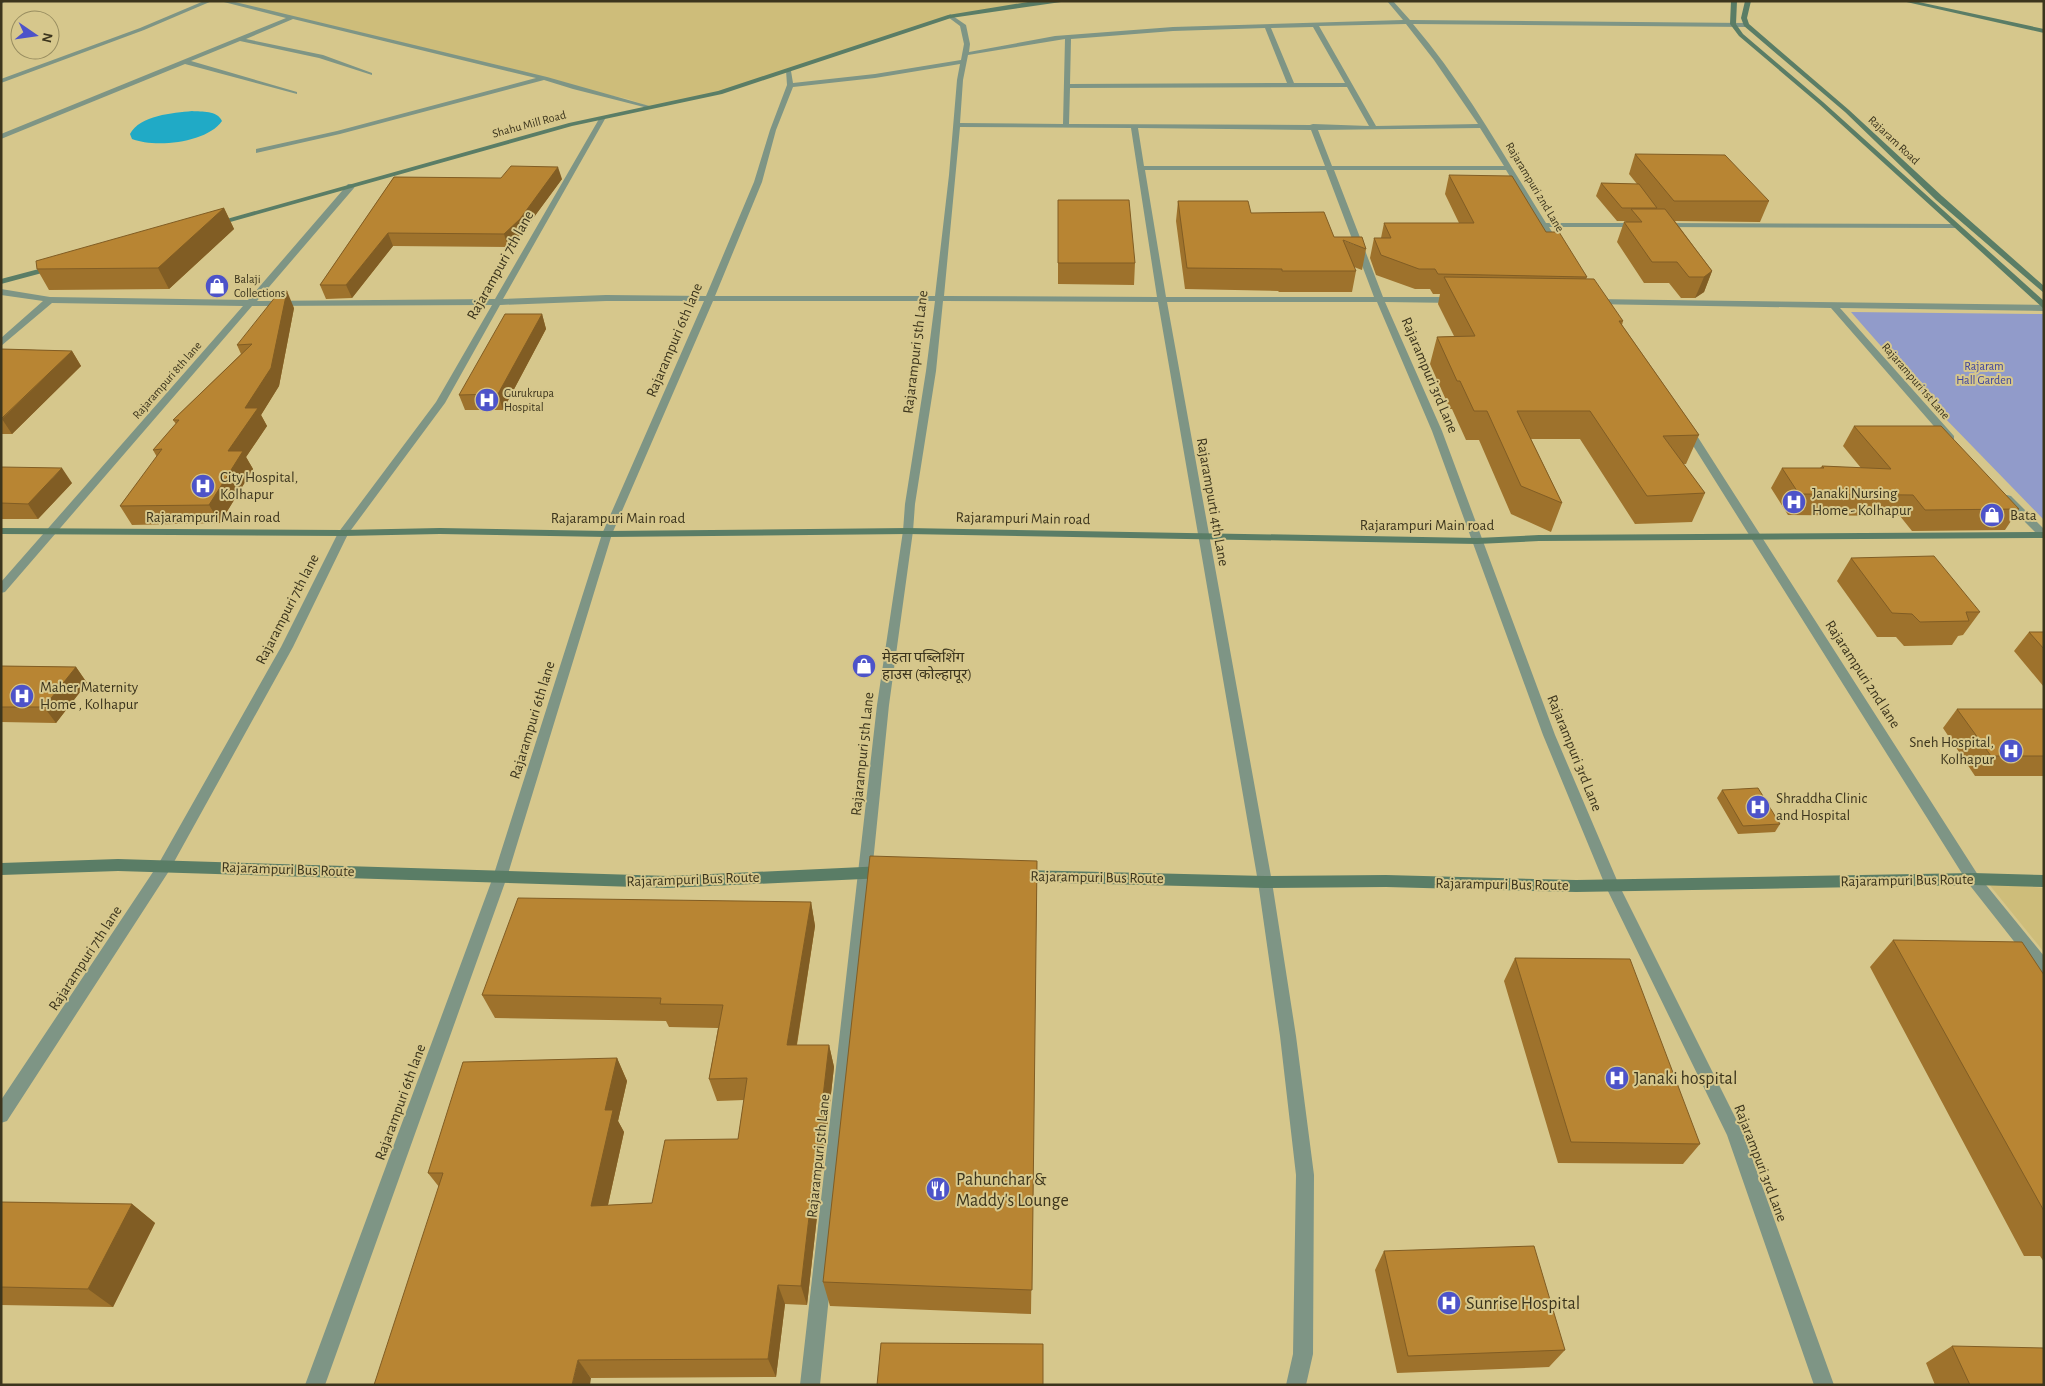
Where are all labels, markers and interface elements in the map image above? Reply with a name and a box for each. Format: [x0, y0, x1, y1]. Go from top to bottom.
north arrow [10, 10, 60, 60]
text: N [39, 31, 55, 44]
street label: Shahu Mill Road [491, 108, 567, 140]
street label: Rajaram Road [1865, 113, 1922, 167]
street label: Rajarampuri 2nd Lane [1503, 140, 1566, 234]
street label: Rajarampuri 7th lane [464, 208, 537, 322]
shop icon: Balaji Collections [204, 273, 230, 299]
place label: Balaji Collections [234, 273, 285, 299]
street label: Rajarampuri 6th lane [644, 281, 705, 400]
street label: Rajarampuri 5th Lane [900, 289, 931, 415]
street label: Rajarampuri 3rd Lane [1398, 315, 1461, 435]
street label: Rajarampuri 8th lane [130, 339, 204, 422]
street label: Rajarampuri 1st Lane [1879, 341, 1952, 422]
park label: Rajaram Hall Garden [1956, 360, 2012, 386]
hospital icon: Gurukrupa Hospital [474, 387, 500, 413]
place label: Gurukrupa Hospital [504, 387, 555, 413]
street label: Rajarampurti 4th Lane [1194, 437, 1231, 567]
place label: City Hospital, Kolhapur [220, 470, 298, 502]
hospital icon: City Hospital, Kolhapur [190, 473, 216, 499]
place label: Janaki Nursing Home - Kolhapur [1812, 486, 1911, 518]
hospital icon: Janaki Nursing Home - Kolhapur [1781, 489, 1807, 515]
shop icon: Bata [1979, 502, 2005, 528]
place label: Bata [2010, 508, 2037, 523]
street label: Rajarampuri Main road [146, 510, 281, 525]
street label: Rajarampuri Main road [956, 510, 1091, 527]
street label: Rajarampuri Main road [551, 511, 686, 526]
street label: Rajarampuri Main road [1360, 518, 1495, 533]
street label: Rajarampuri 7th lane [253, 552, 322, 667]
street label: Rajarampuri 2nd lane [1822, 618, 1903, 731]
place label: मेहता पब्लिशिंग हाउस (कोल्हापूर) [882, 648, 972, 684]
shop icon: मेहता पब्लिशिंग हाउस (कोल्हापूर) [851, 653, 877, 679]
street label: Rajarampuri 6th lane [507, 659, 558, 781]
place label: Maher Maternity Home , Kolhapur [40, 680, 139, 712]
hospital icon: Maher Maternity Home , Kolhapur [9, 683, 35, 709]
street label: Rajarampuri 5th Lane [849, 691, 876, 817]
street label: Rajarampuri 3rd Lane [1544, 693, 1605, 814]
place label: Sneh Hospital, Kolhapur [1909, 735, 1994, 767]
hospital icon: Sneh Hospital, Kolhapur [1998, 738, 2024, 764]
place label: Shraddha Clinic and Hospital [1776, 791, 1867, 823]
hospital icon: Shraddha Clinic and Hospital [1745, 794, 1771, 820]
street label: Rajarampuri Bus Route [221, 860, 355, 879]
street label: Rajarampuri Bus Route [1030, 869, 1164, 886]
street label: Rajarampuri Bus Route [626, 870, 760, 889]
street label: Rajarampuri Bus Route [1840, 872, 1974, 889]
street label: Rajarampuri Bus Route [1435, 876, 1569, 893]
street label: Rajarampuri 7th lane [46, 903, 125, 1013]
street label: Rajarampuri 6th lane [372, 1042, 428, 1162]
hospital icon: Janaki hospital [1604, 1065, 1630, 1091]
place label: Janaki hospital [1634, 1070, 1737, 1088]
street label: Rajarampuri 5th Lane [805, 1093, 832, 1219]
street label: Rajarampuri 3rd Lane [1731, 1103, 1790, 1224]
place label: Pahunchar & Maddy's Lounge [956, 1171, 1069, 1210]
restaurant icon: Pahunchar & Maddy's Lounge [925, 1176, 951, 1202]
hospital icon: Sunrise Hospital [1436, 1290, 1462, 1316]
place label: Sunrise Hospital [1466, 1295, 1580, 1313]

